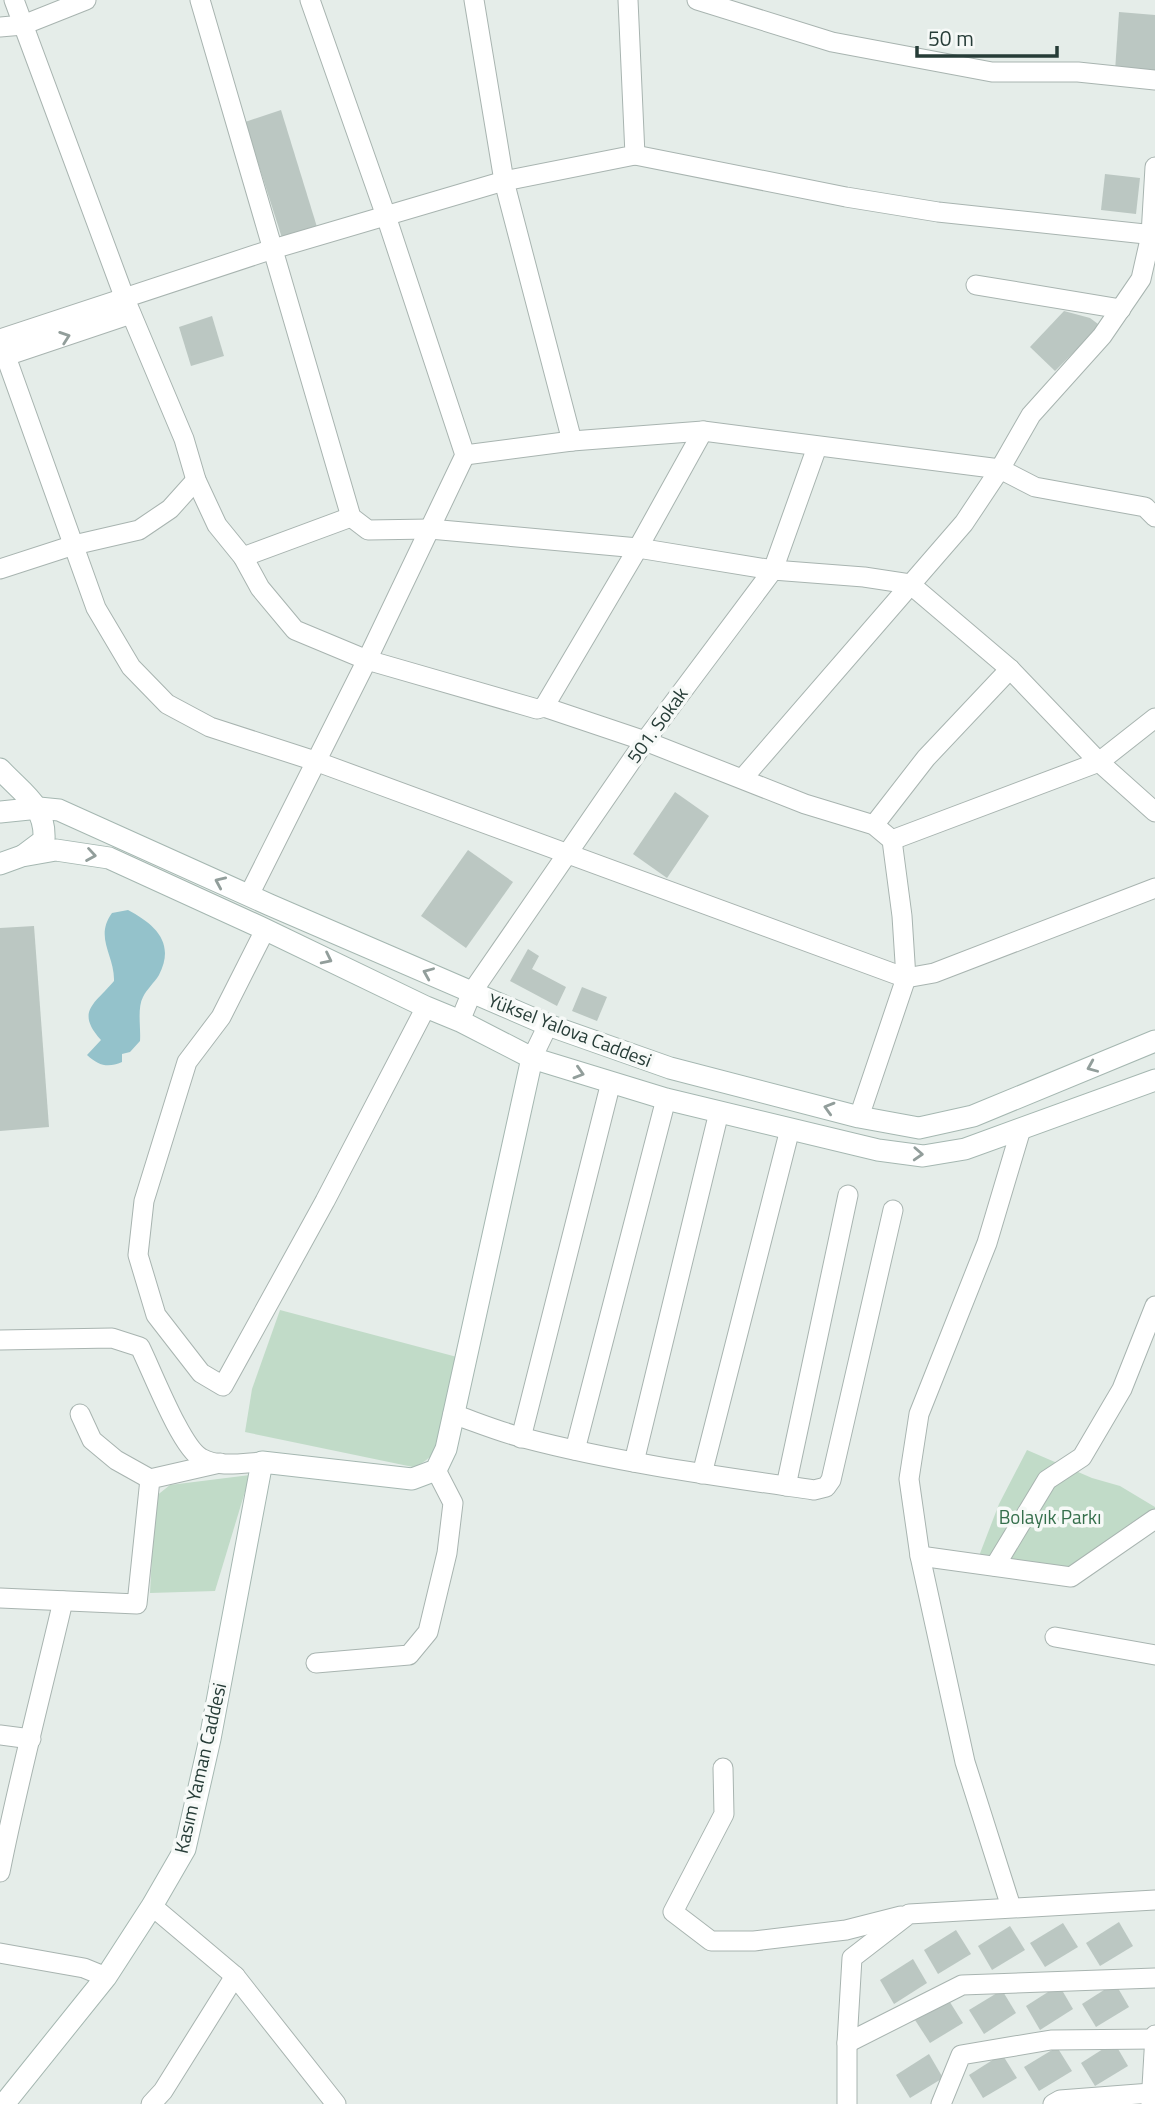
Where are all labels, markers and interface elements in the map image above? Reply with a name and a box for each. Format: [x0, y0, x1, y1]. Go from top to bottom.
scale bar [917, 14, 1057, 58]
text: 50 m [928, 22, 974, 54]
one-way arrow [58, 330, 70, 345]
street label: 501. Sokak [619, 681, 694, 769]
one-way arrow [85, 847, 96, 862]
one-way arrow [215, 876, 227, 890]
one-way arrow [320, 951, 332, 965]
one-way arrow [423, 967, 436, 981]
street label: Yüksel Yalova Caddesi [484, 985, 656, 1074]
one-way arrow [1087, 1059, 1099, 1073]
one-way arrow [572, 1064, 584, 1079]
one-way arrow [823, 1102, 835, 1117]
one-way arrow [913, 1147, 924, 1162]
park label: Bolayık Parkı [999, 1502, 1101, 1531]
street label: Kasım Yaman Caddesi [166, 1680, 233, 1856]

